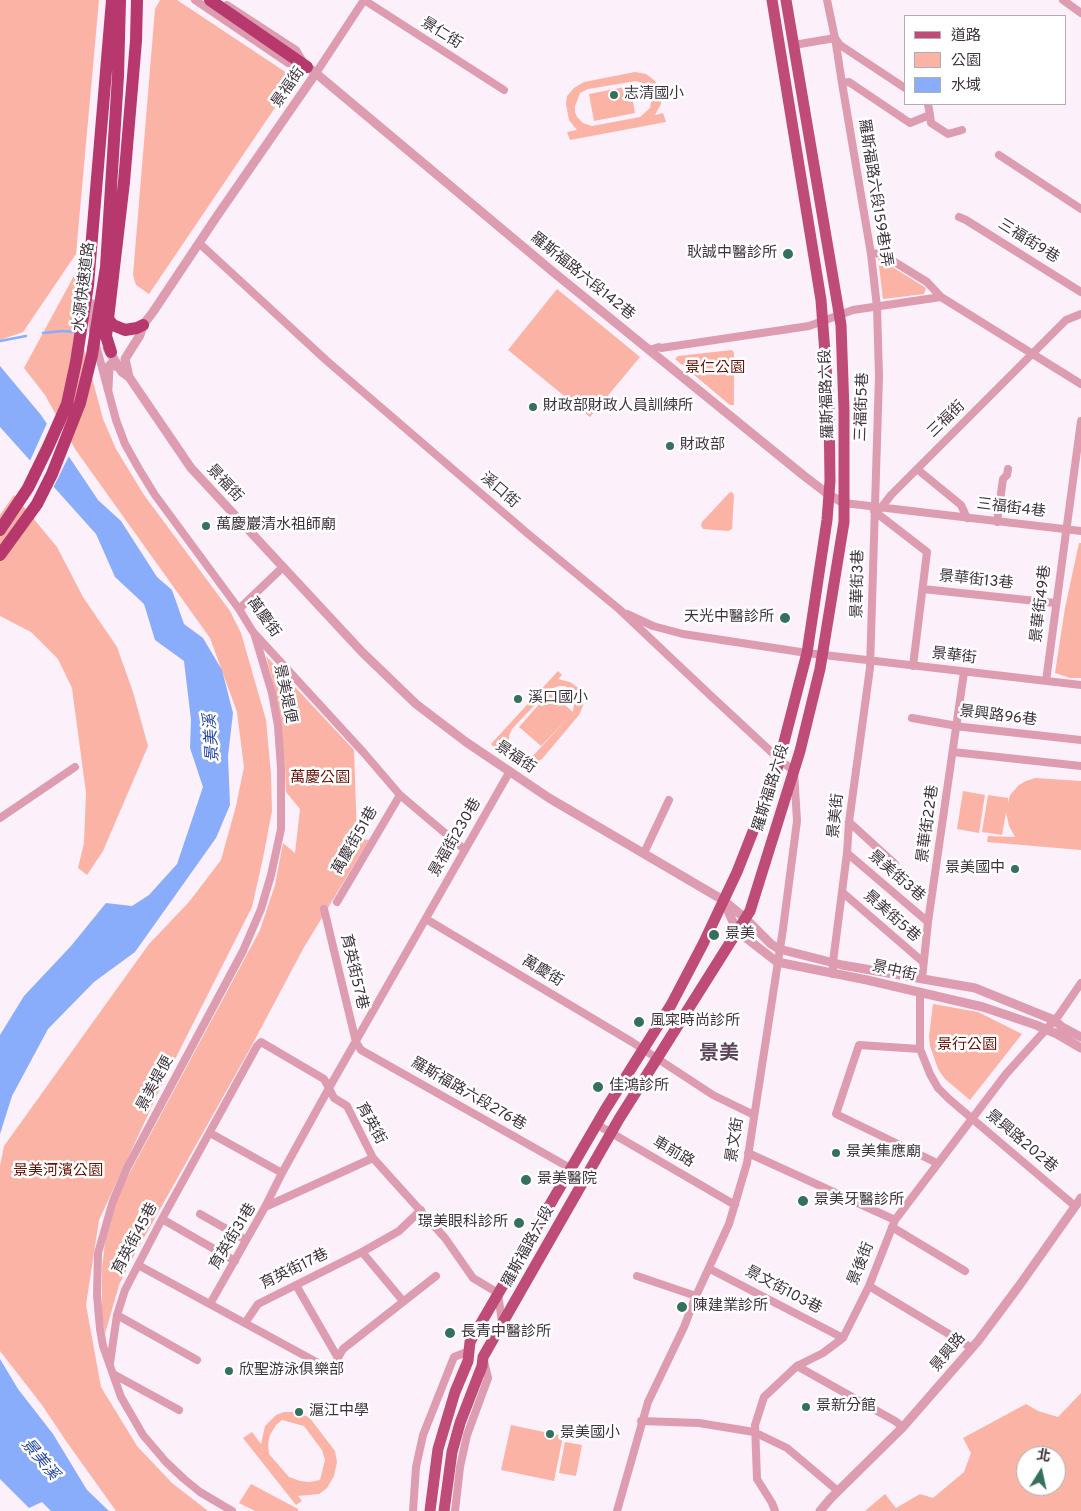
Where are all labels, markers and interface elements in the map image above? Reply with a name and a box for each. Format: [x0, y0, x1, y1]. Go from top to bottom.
street label: 景仁街 [417, 14, 465, 54]
legend [904, 15, 1066, 105]
text: 道路 [951, 27, 981, 46]
text: 公園 [951, 52, 981, 71]
street label: 景福街 [269, 64, 309, 112]
text: 水域 [951, 77, 981, 96]
place label: 志清國小 [624, 86, 684, 104]
marker: 志清國小 [608, 89, 620, 101]
street label: 羅斯福路六段159巷1弄 [853, 118, 895, 268]
street label: 三福街9巷 [994, 216, 1062, 268]
street label: 羅斯福路六段142巷 [526, 229, 638, 325]
street label: 水源快速道路 [71, 241, 99, 333]
place label: 耿誠中醫診所 [687, 245, 777, 263]
marker: 耿誠中醫診所 [781, 247, 795, 261]
street label: 羅斯福路六段 [817, 349, 839, 439]
park label: 景仁公園 [685, 360, 745, 378]
street label: 三福街5巷 [853, 372, 873, 442]
place label: 財政部財政人員訓練所 [543, 398, 693, 416]
street label: 三福街 [925, 398, 969, 442]
marker: 財政部財政人員訓練所 [527, 401, 539, 413]
place label: 財政部 [680, 437, 725, 455]
marker: 財政部 [664, 440, 676, 452]
street label: 景福街 [202, 461, 246, 507]
street label: 溪口街 [476, 469, 522, 513]
street label: 三福街4巷 [976, 496, 1046, 522]
place label: 萬慶巖清水祖師廟 [216, 517, 336, 535]
marker: 萬慶巖清水祖師廟 [200, 520, 212, 532]
street label: 景華街3巷 [849, 549, 869, 619]
street label: 景華街49巷 [1028, 564, 1056, 644]
street label: 景華街13巷 [938, 568, 1014, 594]
street label: 萬慶街 [242, 595, 284, 641]
place label: 天光中醫診所 [684, 609, 774, 627]
marker: 天光中醫診所 [778, 611, 792, 625]
street label: 景華街 [931, 645, 977, 669]
street label: 景美堤便 [269, 663, 299, 725]
place label: 溪口國小 [528, 690, 588, 708]
marker: 溪口國小 [512, 693, 524, 705]
street label: 景興路96巷 [958, 703, 1038, 731]
water label: 景美溪 [202, 713, 224, 763]
street label: 景福街 [491, 738, 539, 778]
street label: 羅斯福路六段 [750, 742, 794, 834]
park label: 萬慶公園 [290, 770, 350, 788]
street label: 景華街22巷 [915, 784, 943, 864]
street label: 景美街 [826, 793, 848, 839]
street label: 景福街230巷 [426, 796, 486, 880]
street label: 萬慶街51巷 [329, 804, 383, 878]
street label: 景美街3巷 [864, 848, 928, 906]
place label: 景美國中 [945, 860, 1005, 878]
marker: 景美國中 [1009, 863, 1021, 875]
street label: 景美街5巷 [859, 887, 923, 947]
place label: 景美 [725, 926, 755, 944]
marker: 景美 [707, 928, 721, 942]
street label: 育英街57巷 [336, 932, 370, 1012]
street label: 萬慶街 [518, 953, 566, 991]
street label: 景中街 [870, 958, 918, 986]
place label: 風寀時尚診所 [650, 1013, 740, 1031]
marker: 風寀時尚診所 [632, 1015, 646, 1029]
park label: 景行公園 [937, 1037, 997, 1055]
district label: 景美 [699, 1043, 739, 1067]
street label: 景美堤便 [134, 1053, 178, 1115]
street label: 羅斯福路六段276巷 [407, 1055, 529, 1135]
place label: 佳鴻診所 [609, 1078, 669, 1096]
marker: 佳鴻診所 [591, 1080, 605, 1094]
street label: 育英街 [351, 1100, 389, 1148]
street label: 景興路202巷 [982, 1107, 1060, 1177]
street label: 景文街 [724, 1116, 748, 1164]
street label: 車前路 [649, 1134, 697, 1172]
place label: 景美集應廟 [846, 1144, 921, 1162]
marker: 景美集應廟 [830, 1147, 842, 1159]
park label: 景美河濱公園 [13, 1163, 103, 1181]
place label: 景美醫院 [537, 1171, 597, 1189]
marker: 景美醫院 [519, 1173, 533, 1187]
place label: 景美牙醫診所 [814, 1192, 904, 1210]
marker: 景美牙醫診所 [796, 1194, 810, 1208]
street label: 育英街45巷 [110, 1200, 162, 1278]
street label: 育英街31巷 [207, 1200, 261, 1274]
street label: 羅斯福路六段 [499, 1203, 559, 1291]
place label: 璟美眼科診所 [418, 1214, 508, 1232]
marker: 璟美眼科診所 [512, 1216, 526, 1230]
street label: 景後街 [845, 1240, 879, 1288]
street label: 育英街17巷 [258, 1246, 332, 1294]
street label: 景文街103巷 [742, 1263, 824, 1319]
place label: 陳建業診所 [693, 1298, 768, 1316]
marker: 陳建業診所 [675, 1300, 689, 1314]
place label: 長青中醫診所 [461, 1324, 551, 1342]
marker: 長青中醫診所 [443, 1326, 457, 1340]
street label: 景興路 [928, 1330, 970, 1376]
place label: 欣聖游泳俱樂部 [239, 1362, 344, 1380]
marker: 欣聖游泳俱樂部 [223, 1365, 235, 1377]
place label: 景新分館 [816, 1398, 876, 1416]
marker: 景新分館 [800, 1401, 812, 1413]
place label: 滬江中學 [309, 1403, 369, 1421]
marker: 滬江中學 [293, 1406, 305, 1418]
place label: 景美國小 [560, 1425, 620, 1443]
marker: 景美國小 [544, 1428, 556, 1440]
water label: 景美溪 [16, 1435, 62, 1485]
north arrow [1016, 1446, 1066, 1496]
text: 北 [1035, 1447, 1052, 1466]

